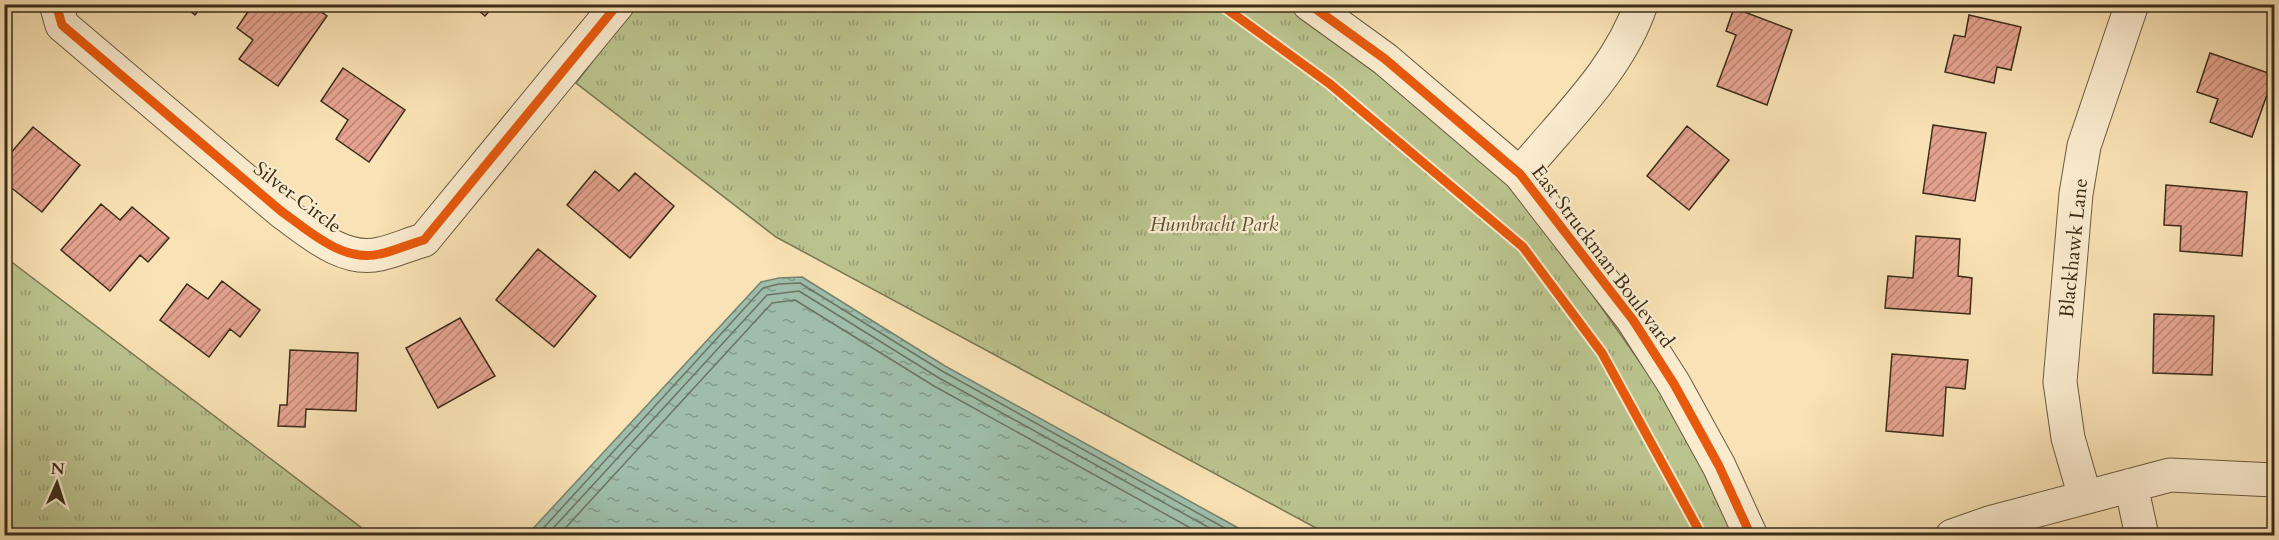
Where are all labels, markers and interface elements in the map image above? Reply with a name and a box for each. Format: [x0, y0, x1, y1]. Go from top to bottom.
street label: Silver Circle [248, 155, 347, 240]
street label: East Struckman Boulevard [1525, 159, 1681, 353]
street label: Blackhawk Lane [2053, 177, 2094, 319]
park label: Humbracht Park [1150, 211, 1278, 238]
north arrow [27, 453, 87, 513]
text: N [50, 458, 65, 480]

